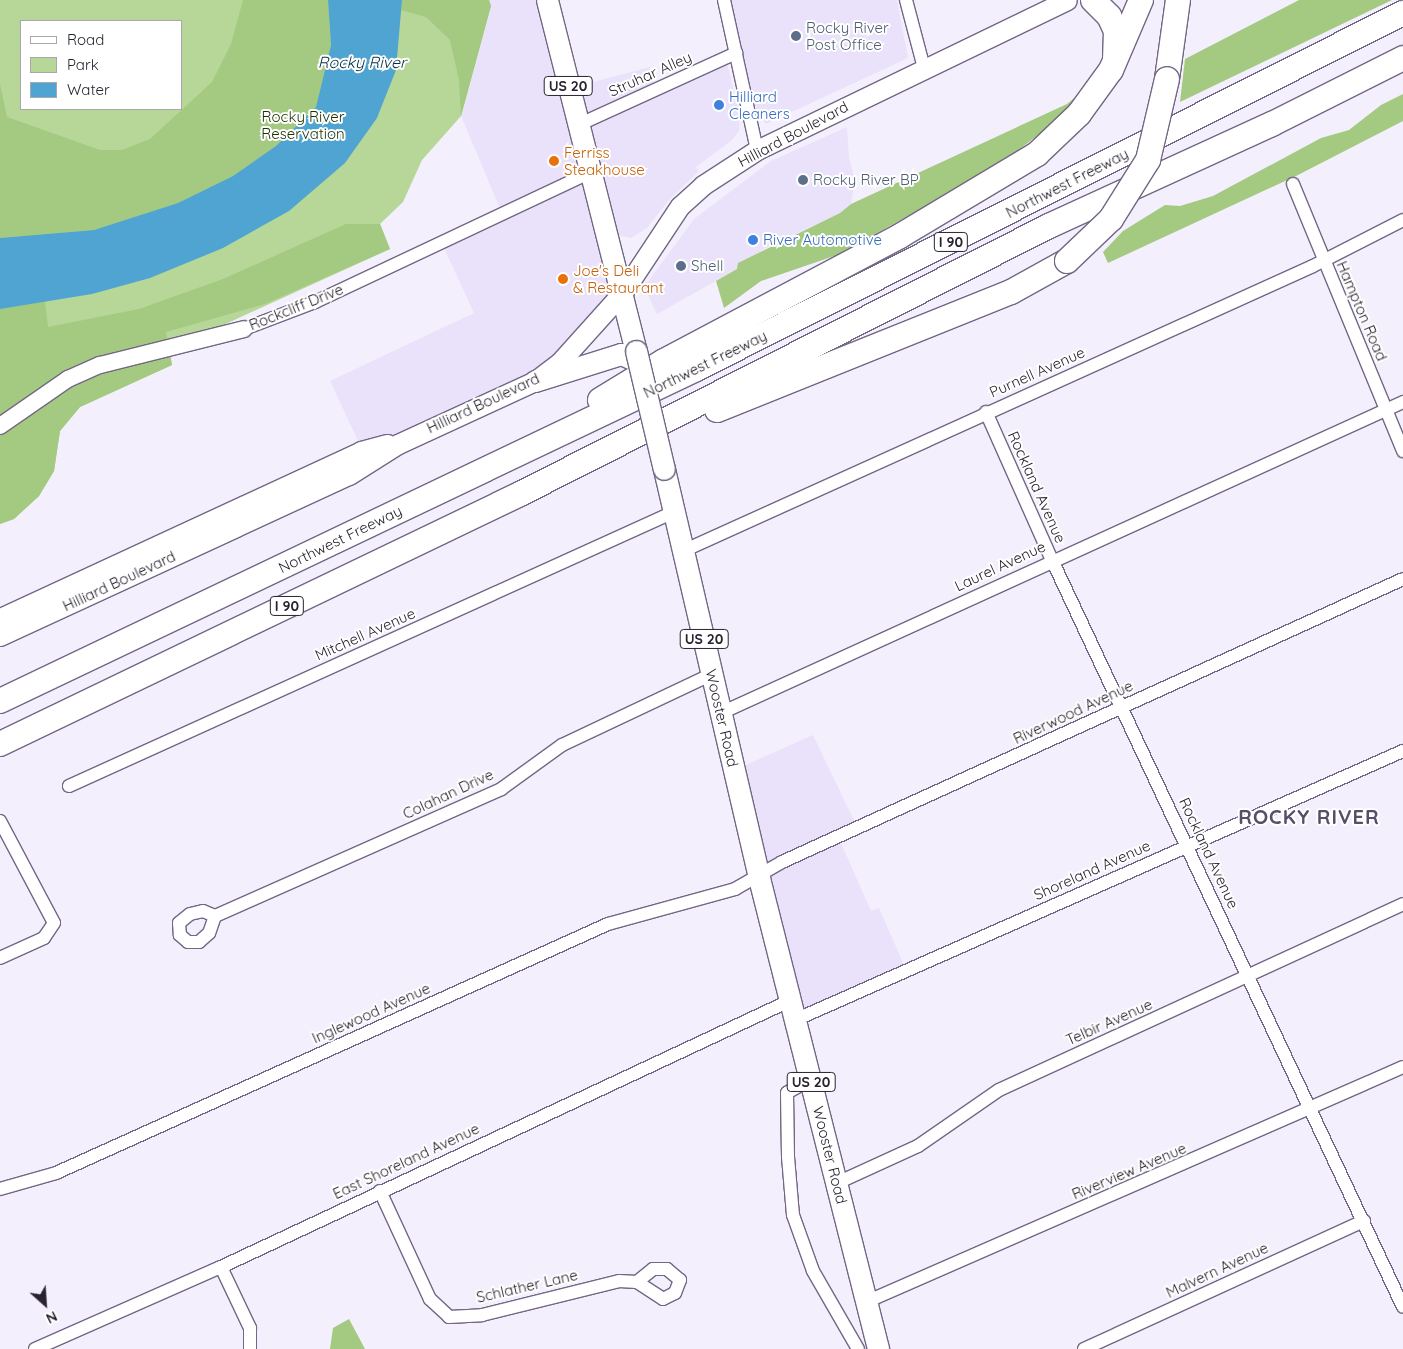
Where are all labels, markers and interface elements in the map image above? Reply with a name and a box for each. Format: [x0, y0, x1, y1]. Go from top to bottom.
place label: Rocky River Post Office [806, 18, 889, 53]
legend [20, 20, 182, 110]
text: Road [67, 30, 104, 49]
marker: Rocky River Post Office [790, 30, 802, 42]
street label: Struhar Alley [606, 48, 694, 100]
water label: Rocky River [318, 52, 406, 72]
text: Park [67, 55, 99, 74]
road number: US 20 [543, 74, 593, 98]
text: Water [67, 80, 110, 99]
place label: Hilliard Cleaners [729, 87, 790, 122]
street label: Hilliard Boulevard [735, 97, 851, 171]
marker: Hilliard Cleaners [713, 99, 725, 111]
park label: Rocky River Reservation [261, 107, 345, 142]
place label: Ferriss Steakhouse [564, 143, 645, 178]
street label: Northwest Freeway [1003, 144, 1131, 222]
marker: Ferriss Steakhouse [548, 155, 560, 167]
place label: Rocky River BP [813, 171, 919, 189]
marker: Rocky River BP [797, 174, 809, 186]
road number: I 90 [934, 230, 968, 253]
place label: River Automotive [763, 231, 882, 249]
marker: River Automotive [747, 234, 759, 246]
place label: Shell [691, 257, 723, 275]
street label: Hampton Road [1333, 258, 1391, 364]
marker: Shell [675, 260, 687, 272]
place label: Joe's Deli & Restaurant [573, 261, 664, 296]
marker: Joe's Deli & Restaurant [557, 273, 569, 285]
street label: Rockcliff Drive [246, 280, 346, 334]
street label: Northwest Freeway [640, 326, 770, 402]
street label: Purnell Avenue [986, 343, 1088, 401]
street label: Hilliard Boulevard [424, 369, 542, 437]
street label: Rockland Avenue [1004, 428, 1070, 546]
street label: Northwest Freeway [275, 501, 405, 577]
street label: Laurel Avenue [952, 537, 1048, 595]
street label: Hilliard Boulevard [60, 547, 178, 615]
road number: I 90 [270, 594, 304, 618]
street label: Mitchell Avenue [312, 604, 418, 664]
road number: US 20 [679, 628, 729, 650]
street label: Wooster Road [702, 667, 742, 769]
street label: Riverwood Avenue [1010, 676, 1136, 748]
street label: Colahan Drive [400, 765, 496, 823]
street label: Rockland Avenue [1175, 795, 1243, 911]
district label: ROCKY RIVER [1237, 804, 1381, 828]
street label: Shoreland Avenue [1031, 836, 1153, 904]
street label: Inglewood Avenue [309, 979, 433, 1047]
street label: Telbir Avenue [1063, 995, 1155, 1049]
road number: US 20 [786, 1070, 836, 1094]
street label: Wooster Road [809, 1104, 851, 1206]
street label: East Shoreland Avenue [330, 1119, 482, 1203]
street label: Riverview Avenue [1069, 1139, 1189, 1203]
street label: Malvern Avenue [1163, 1238, 1271, 1302]
street label: Schlather Lane [475, 1266, 579, 1306]
north arrow [20, 1279, 70, 1329]
text: N [43, 1307, 60, 1328]

